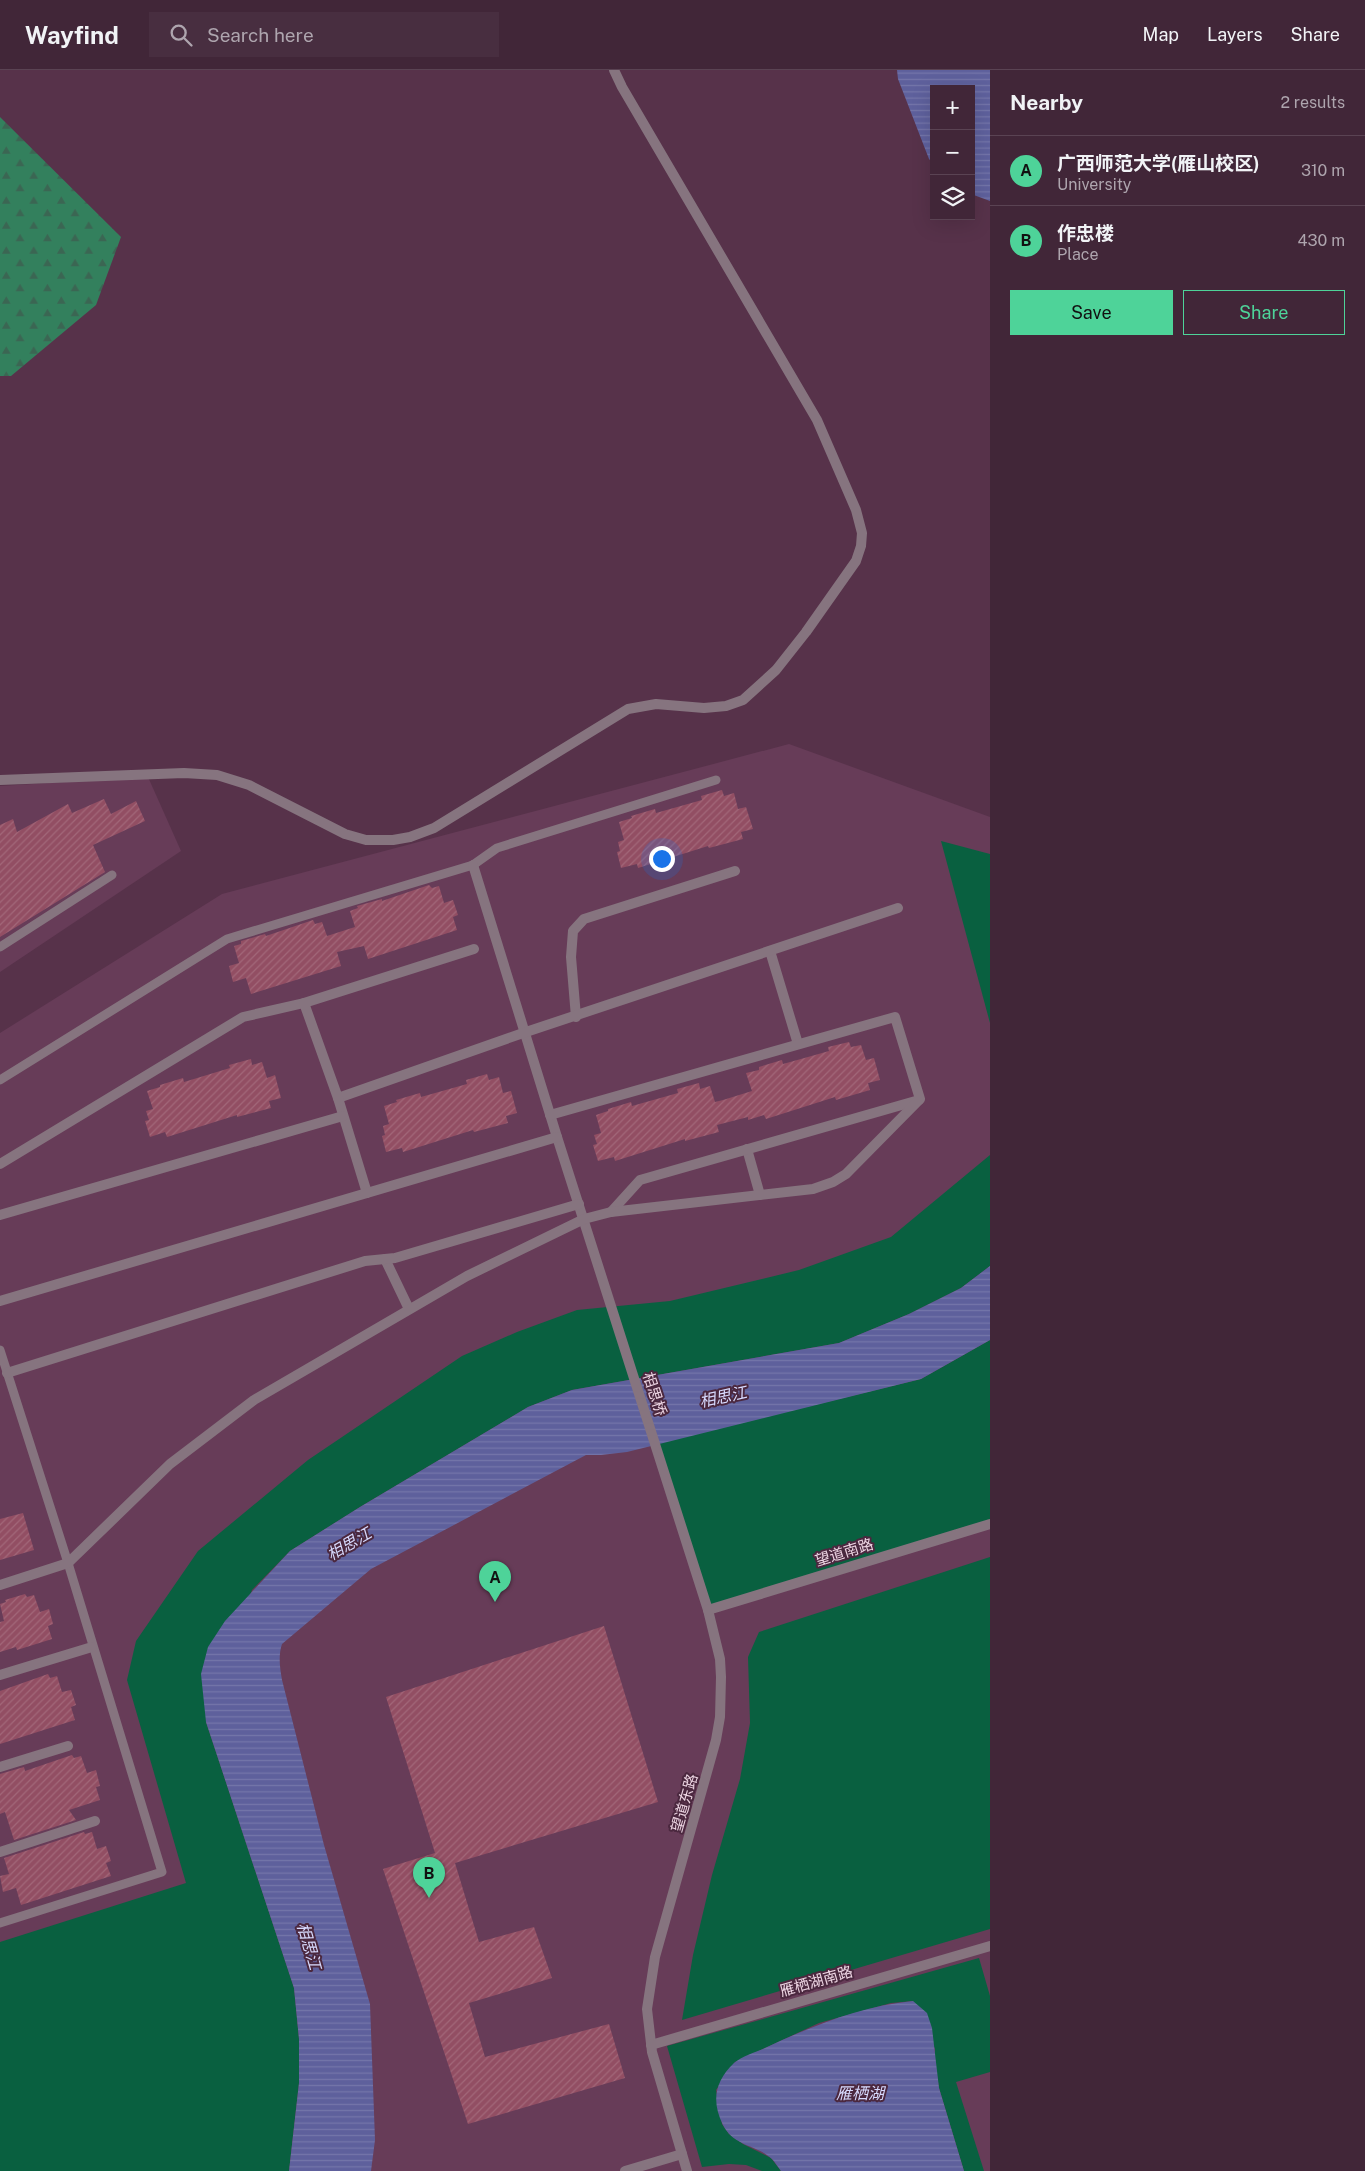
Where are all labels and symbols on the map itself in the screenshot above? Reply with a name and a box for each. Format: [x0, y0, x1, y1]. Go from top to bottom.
your location [649, 846, 675, 872]
street label: 相思桥 [640, 1370, 670, 1418]
water label: 相思江 [698, 1382, 750, 1411]
water label: 相思江 [323, 1523, 376, 1564]
street label: 望道南路 [813, 1535, 875, 1569]
pin: A [479, 1561, 511, 1602]
street label: 望道东路 [668, 1772, 700, 1834]
pin: B [413, 1857, 445, 1898]
water label: 相思江 [293, 1920, 325, 1974]
street label: 雁栖湖南路 [778, 1962, 854, 2000]
water label: 雁栖湖 [836, 2084, 887, 2103]

